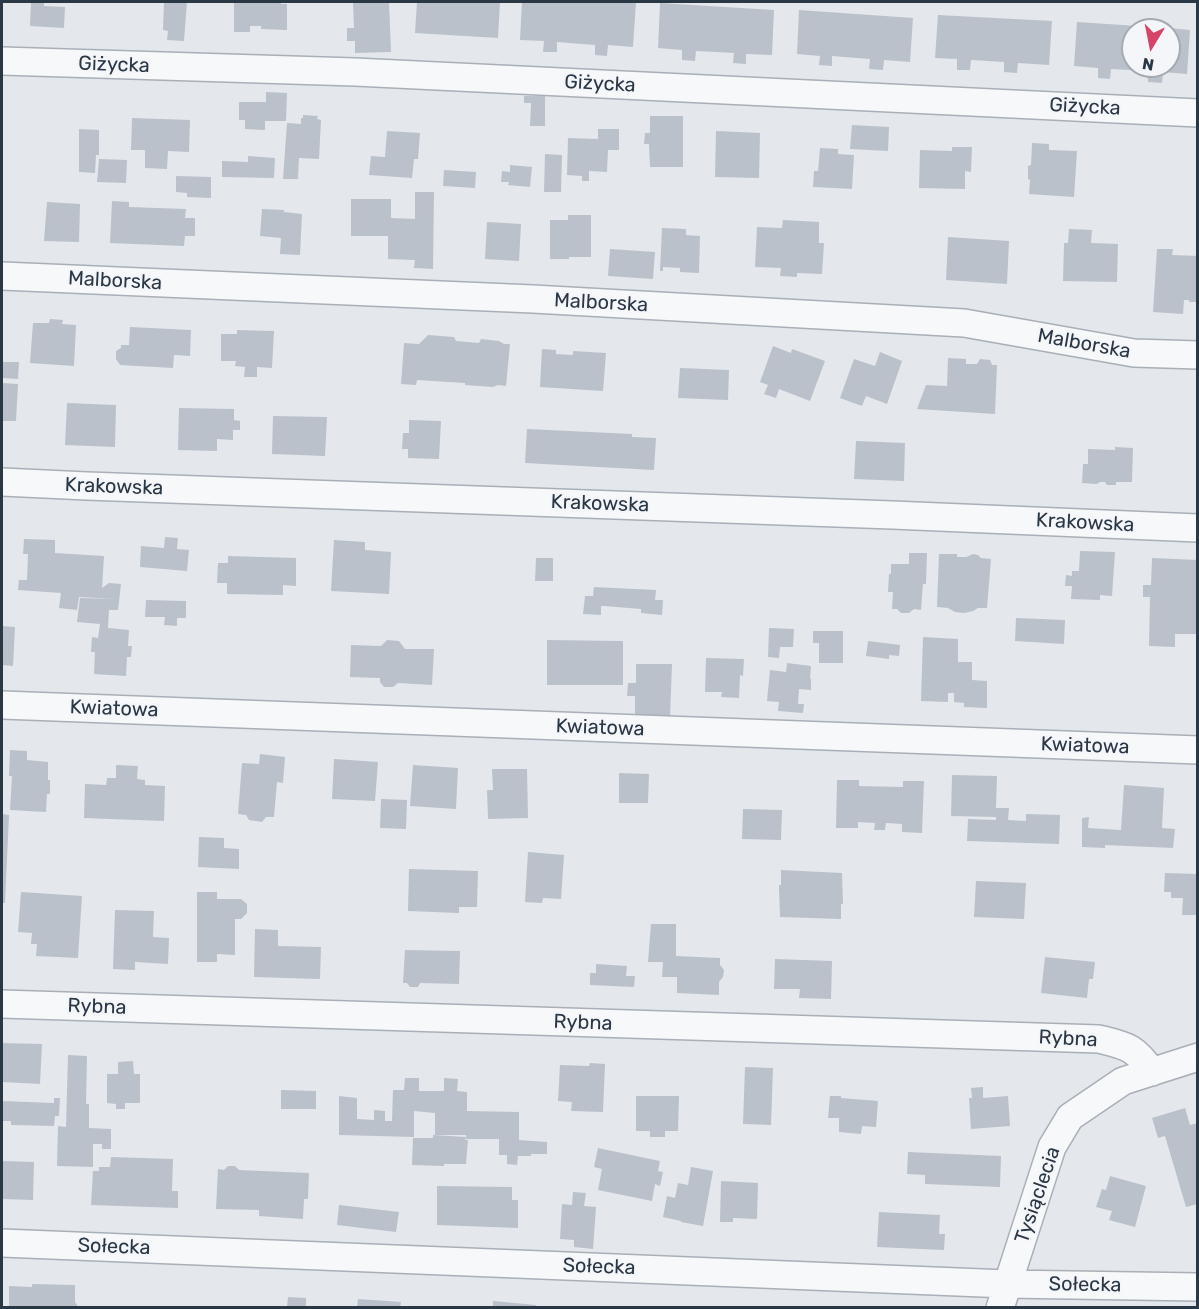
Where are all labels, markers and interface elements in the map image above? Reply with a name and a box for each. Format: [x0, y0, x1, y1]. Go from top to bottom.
north arrow [1121, 18, 1181, 78]
street label: Giżycka [78, 52, 150, 78]
text: N [1141, 54, 1155, 75]
street label: Giżycka [564, 70, 636, 98]
street label: Giżycka [1049, 93, 1121, 121]
street label: Malborska [67, 267, 163, 295]
street label: Malborska [553, 289, 649, 317]
street label: Malborska [1036, 324, 1132, 364]
street label: Krakowska [64, 473, 164, 501]
street label: Krakowska [550, 490, 650, 518]
street label: Krakowska [1035, 508, 1135, 538]
street label: Kwiatowa [69, 695, 159, 723]
street label: Kwiatowa [555, 714, 645, 742]
street label: Kwiatowa [1040, 732, 1130, 760]
street label: Rybna [67, 994, 127, 1020]
street label: Rybna [553, 1010, 613, 1036]
street label: Rybna [1038, 1025, 1098, 1053]
street label: Tysiąclecia [1010, 1143, 1066, 1247]
street label: Sołecka [77, 1234, 151, 1260]
street label: Sołecka [562, 1254, 636, 1280]
street label: Sołecka [1048, 1272, 1122, 1298]

